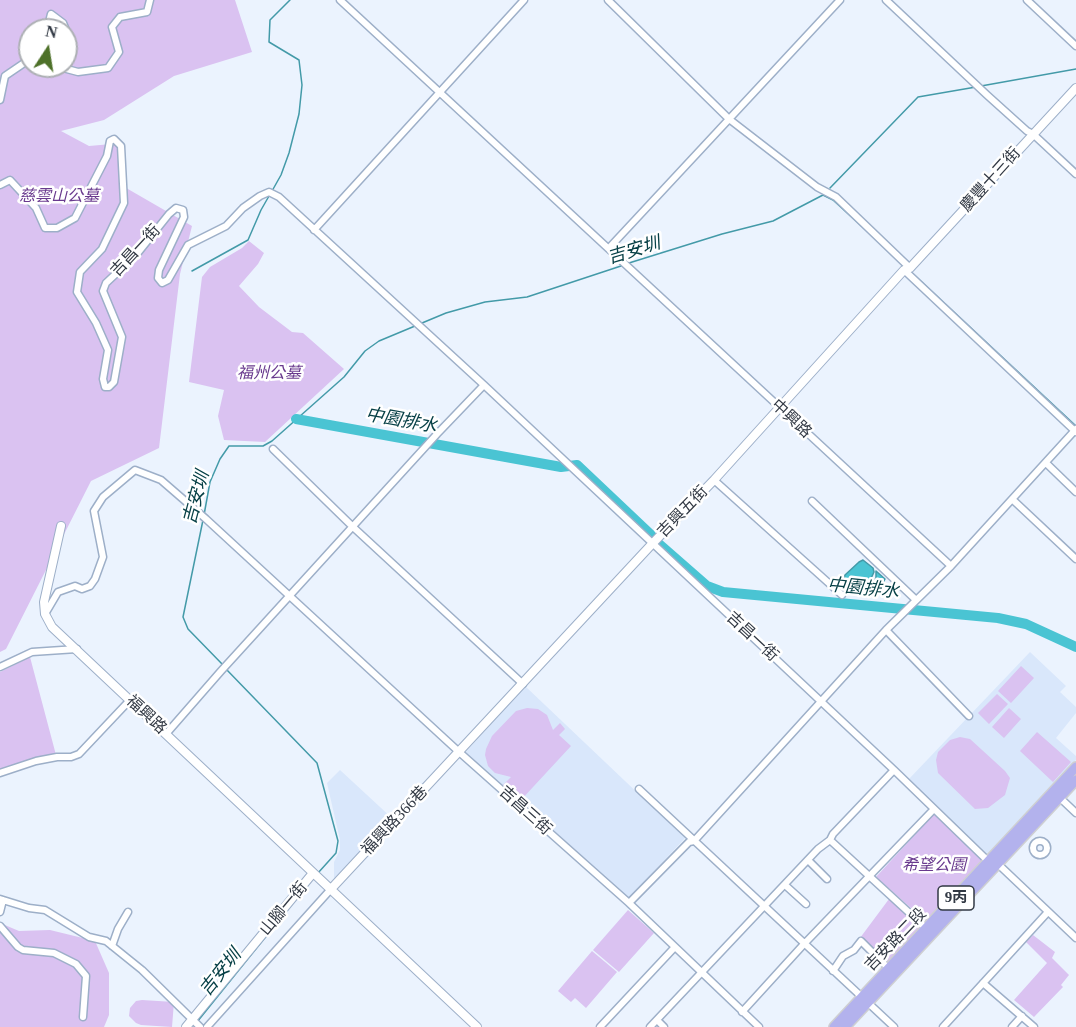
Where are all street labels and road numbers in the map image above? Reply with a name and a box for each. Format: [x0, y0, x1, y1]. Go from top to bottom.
street label: 慶豐十三街 [957, 144, 1025, 216]
street label: 吉昌一街 [107, 221, 165, 281]
street label: 中興路 [767, 396, 815, 442]
street label: 吉興五街 [654, 482, 712, 542]
street label: 吉昌一街 [722, 608, 782, 666]
street label: 福興路 [122, 692, 170, 738]
street label: 福興路366巷 [358, 782, 432, 860]
street label: 吉昌三街 [495, 782, 555, 840]
street label: 山腳一街 [256, 878, 312, 940]
road number: 9丙 [938, 886, 974, 910]
street label: 吉安路二段 [861, 905, 931, 975]

